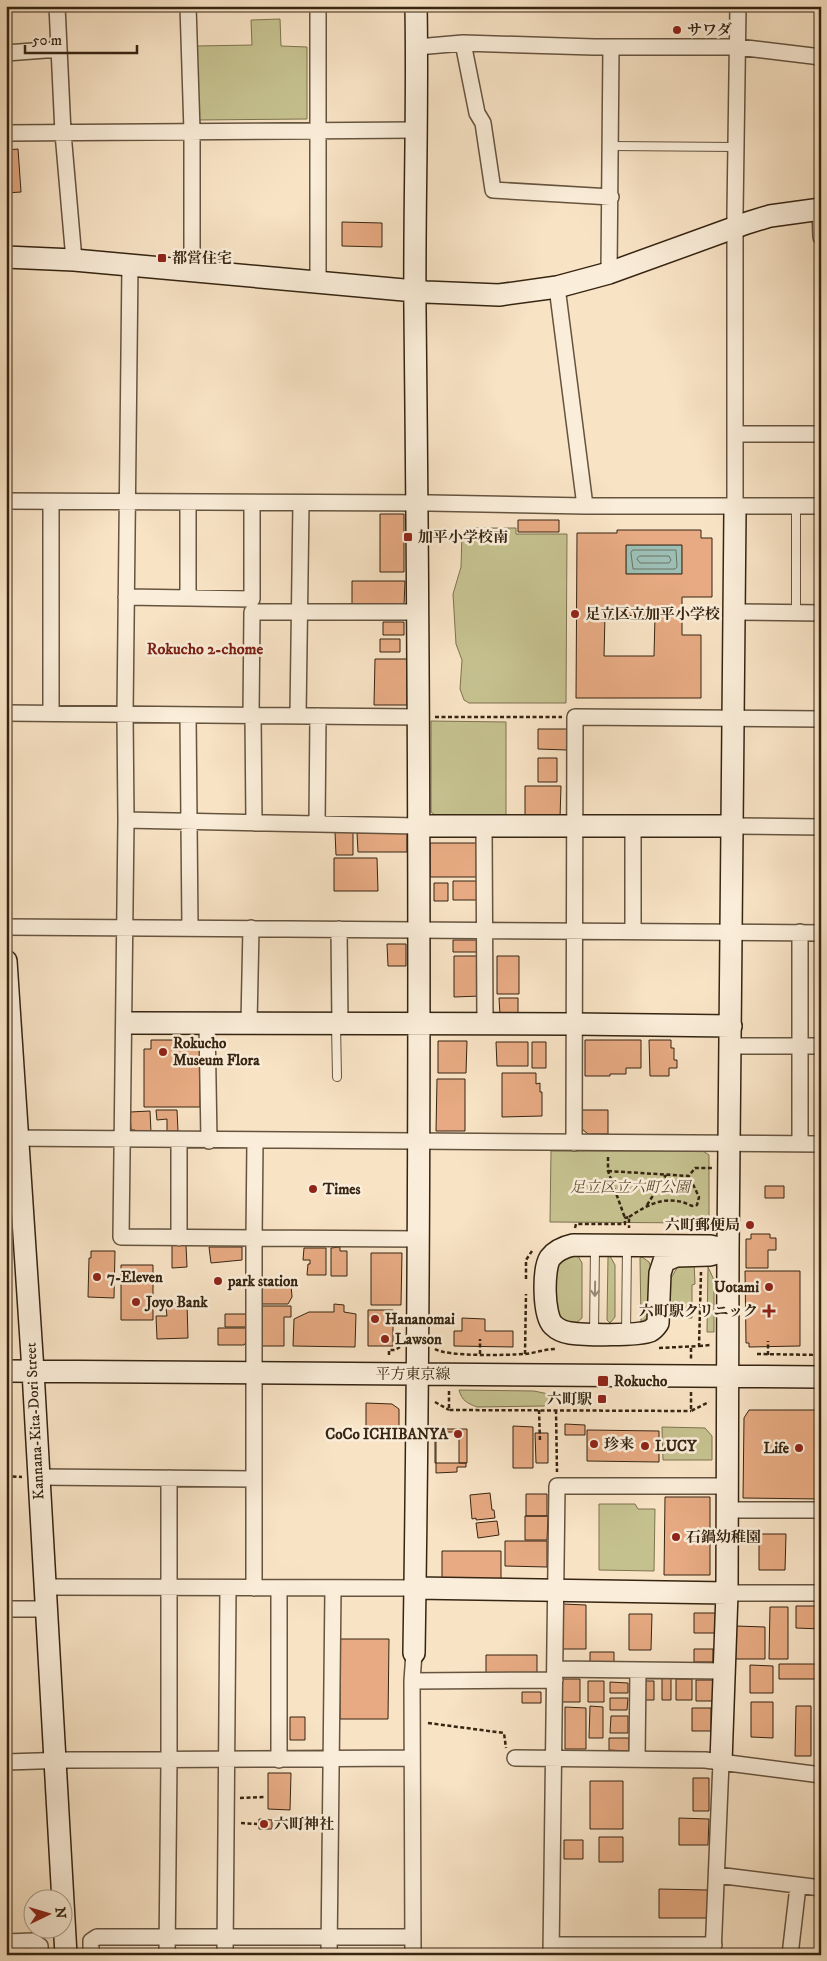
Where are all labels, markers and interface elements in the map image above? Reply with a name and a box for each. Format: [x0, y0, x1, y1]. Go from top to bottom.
place label: サワダ [687, 21, 732, 40]
scale bar [25, 22, 138, 54]
marker: サワダ [671, 24, 683, 36]
text: 50 m [32, 31, 62, 50]
place label: 都営住宅 [172, 249, 232, 268]
marker: 都営住宅 [156, 252, 168, 264]
place label: 加平小学校南 [418, 528, 508, 547]
marker: 加平小学校南 [402, 531, 414, 543]
place label: 足立区立加平小学校 [585, 605, 720, 624]
marker: 足立区立加平小学校 [569, 608, 581, 620]
district label: Rokucho 2-chome [147, 639, 264, 659]
place label: Rokucho Museum Flora [173, 1034, 260, 1070]
marker: Rokucho Museum Flora [157, 1046, 169, 1058]
park label: 足立区立六町公園 [570, 1178, 693, 1197]
place label: Times [322, 1180, 361, 1199]
marker: Times [307, 1183, 319, 1195]
place label: 六町郵便局 [665, 1216, 740, 1235]
marker: 六町郵便局 [744, 1219, 756, 1231]
place label: 7-Eleven [107, 1268, 163, 1287]
marker: 7-Eleven [91, 1271, 103, 1283]
place label: park station [227, 1272, 298, 1291]
marker: park station [212, 1275, 224, 1287]
place label: Uotami [714, 1278, 759, 1297]
one-way arrow [590, 1281, 600, 1297]
marker: Uotami [763, 1281, 775, 1293]
place label: Joyo Bank [144, 1293, 208, 1312]
marker: Joyo Bank [130, 1296, 142, 1308]
place label: 六町駅クリニック [639, 1302, 758, 1321]
marker: 六町駅クリニック [762, 1304, 776, 1318]
place label: Hananomai [385, 1310, 455, 1329]
marker: Hananomai [369, 1313, 381, 1325]
place label: Lawson [395, 1330, 442, 1349]
marker: Lawson [379, 1333, 391, 1345]
street label: Kannana-Kita-Dori Street [21, 1342, 49, 1500]
street label: 平方東京線 [375, 1365, 451, 1384]
place label: Rokucho [614, 1372, 668, 1391]
marker: Rokucho [596, 1374, 610, 1388]
place label: 六町駅 [547, 1390, 592, 1409]
marker: 六町駅 [596, 1393, 608, 1405]
place label: CoCo ICHIBANYA [325, 1425, 448, 1444]
marker: CoCo ICHIBANYA [452, 1428, 464, 1440]
place label: 珍来 [604, 1435, 634, 1454]
place label: LUCY [655, 1437, 697, 1456]
marker: 珍来 [588, 1438, 600, 1450]
place label: Life [763, 1439, 790, 1458]
marker: LUCY [639, 1440, 651, 1452]
marker: Life [793, 1442, 805, 1454]
place label: 石鍋幼稚園 [686, 1528, 761, 1547]
marker: 石鍋幼稚園 [670, 1531, 682, 1543]
place label: 六町神社 [274, 1815, 334, 1834]
marker: 六町神社 [258, 1818, 270, 1830]
north arrow [22, 1888, 72, 1938]
text: N [50, 1906, 69, 1920]

